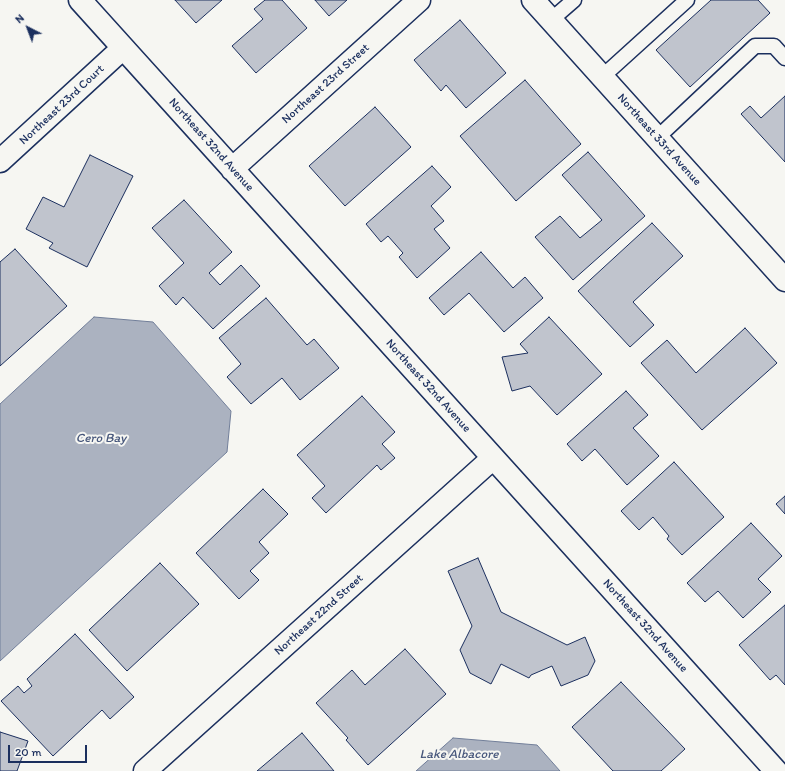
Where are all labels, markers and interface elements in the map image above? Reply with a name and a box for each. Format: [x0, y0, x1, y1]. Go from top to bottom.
north arrow [8, 8, 48, 48]
text: N [13, 11, 27, 26]
street label: Northeast 23rd Street [279, 41, 373, 127]
street label: Northeast 23rd Court [17, 62, 107, 148]
street label: Northeast 33rd Avenue [614, 91, 704, 189]
street label: Northeast 32nd Avenue [165, 95, 257, 195]
street label: Northeast 32nd Avenue [382, 336, 474, 436]
water label: Cero Bay [76, 431, 126, 447]
street label: Northeast 22nd Street [272, 571, 366, 659]
street label: Northeast 32nd Avenue [599, 576, 691, 676]
scale bar [10, 737, 89, 763]
text: 20 m [15, 745, 42, 759]
water label: Lake Albacore [420, 747, 498, 763]

